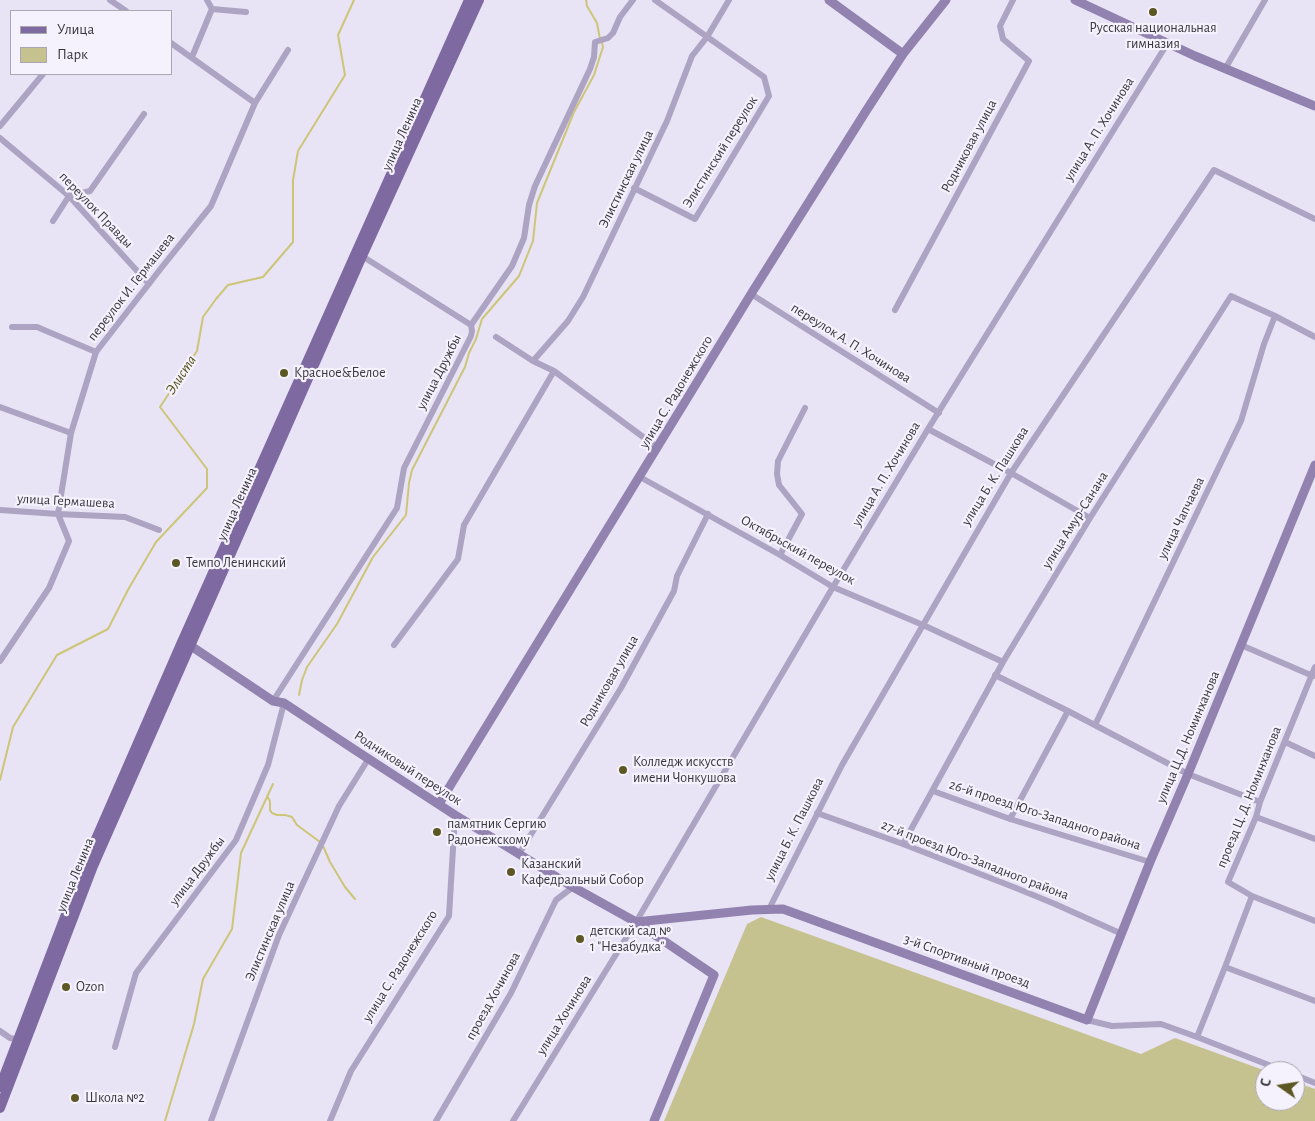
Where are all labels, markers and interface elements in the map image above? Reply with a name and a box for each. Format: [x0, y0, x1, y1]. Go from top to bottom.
marker: Русская национальная гимназия [1147, 6, 1159, 18]
legend [10, 10, 172, 75]
place label: Русская национальная гимназия [1089, 20, 1217, 52]
text: Улица [57, 22, 94, 37]
text: Парк [57, 47, 88, 62]
street label: улица А. П. Хочинова [1060, 74, 1138, 184]
street label: Элистинский переулок [679, 93, 761, 211]
street label: улица Ленина [378, 95, 426, 173]
street label: Родниковая улица [937, 97, 1001, 195]
street label: Элистинская улица [595, 127, 657, 231]
street label: переулок Правды [55, 168, 137, 252]
street label: переулок И. Гермашева [84, 230, 178, 344]
street label: переулок А. П. Хочинова [788, 299, 914, 387]
street label: улица Дружбы [413, 332, 465, 412]
street label: улица С. Радонежского [636, 333, 716, 451]
water label: Элиста [162, 352, 200, 398]
place label: Красное&Белое [294, 365, 386, 381]
marker: Красное&Белое [278, 367, 290, 379]
street label: улица А. П. Хочинова [848, 419, 924, 529]
street label: улица Б. К. Пашкова [958, 423, 1032, 529]
street label: улица Ленина [213, 465, 261, 543]
street label: улица Амур-Санана [1038, 468, 1112, 572]
street label: улица Чапчаева [1154, 474, 1208, 562]
street label: улица Гермашева [17, 490, 115, 512]
street label: Октябрьский переулок [738, 511, 858, 589]
place label: Темпо Ленинский [186, 555, 286, 571]
marker: Темпо Ленинский [170, 557, 182, 569]
street label: Родниковая улица [576, 632, 642, 730]
street label: улица Ц.Д. Номинханова [1153, 668, 1223, 806]
street label: проезд Ц. Д. Номинханова [1213, 724, 1285, 870]
street label: Родниковый переулок [351, 727, 465, 809]
place label: Колледж искусств имени Чонкушова [633, 754, 736, 786]
marker: Колледж искусств имени Чонкушова [617, 764, 629, 776]
street label: улица Б. К. Пашкова [761, 775, 827, 883]
street label: 26-й проезд Юго-Западного района [947, 776, 1143, 854]
place label: памятник Сергию Радонежскому [447, 816, 546, 849]
street label: 27-й проезд Юго-Западного района [879, 816, 1071, 904]
marker: памятник Сергию Радонежскому [431, 826, 443, 838]
street label: улица Дружбы [166, 833, 228, 909]
street label: улица Ленина [52, 835, 98, 915]
place label: Казанский Кафедральный Собор [521, 856, 644, 889]
marker: Казанский Кафедральный Собор [505, 866, 517, 878]
street label: Элистинская улица [241, 878, 299, 984]
street label: улица С. Радонежского [359, 907, 441, 1025]
place label: детский сад № 1 "Незабудка" [590, 923, 671, 956]
street label: 3-й Спортивный проезд [902, 930, 1032, 992]
marker: детский сад № 1 "Незабудка" [574, 933, 586, 945]
street label: проезд Хочинова [462, 949, 524, 1043]
street label: улица Хочинова [533, 972, 595, 1058]
place label: Ozon [76, 979, 104, 995]
marker: Ozon [60, 981, 72, 993]
north arrow [1255, 1061, 1305, 1111]
text: С [1259, 1078, 1274, 1088]
place label: Школа №2 [85, 1090, 145, 1106]
marker: Школа №2 [69, 1092, 81, 1104]

